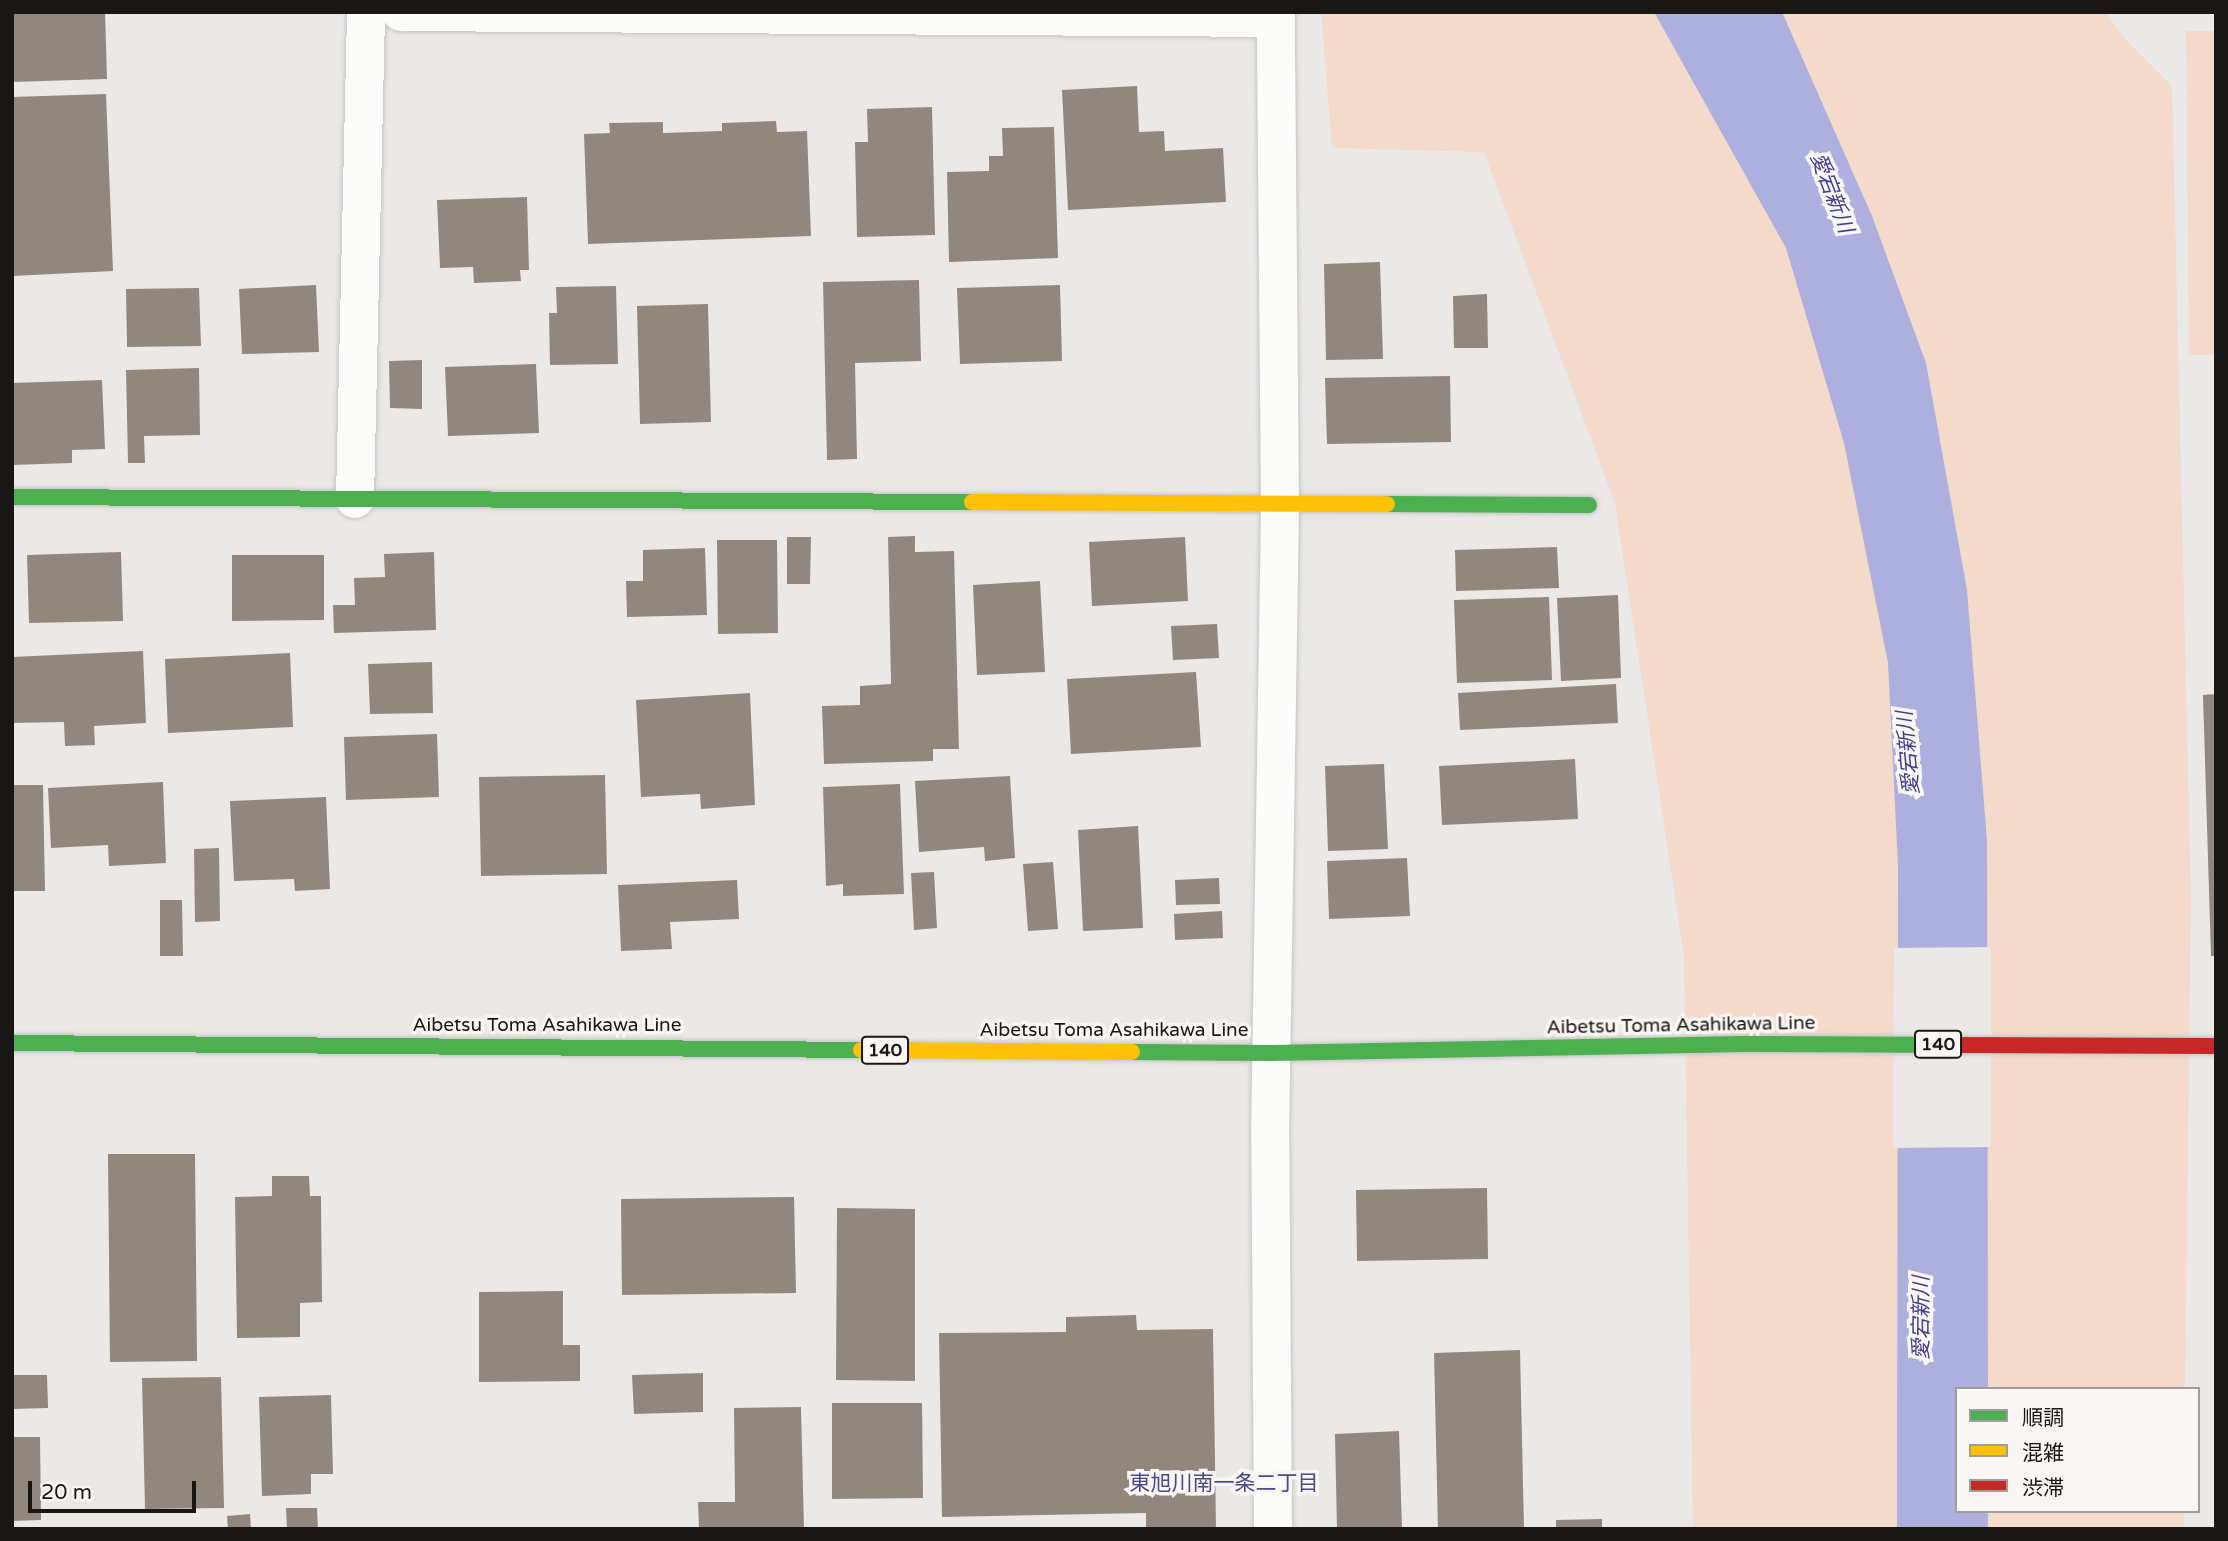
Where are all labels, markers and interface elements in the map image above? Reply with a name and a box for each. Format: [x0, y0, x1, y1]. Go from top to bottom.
water label: 愛宕新川 [1804, 149, 1858, 237]
water label: 愛宕新川 [1893, 710, 1925, 796]
street label: Aibetsu Toma Asahikawa Line [1546, 1012, 1816, 1040]
street label: Aibetsu Toma Asahikawa Line [413, 1015, 681, 1037]
street label: Aibetsu Toma Asahikawa Line [980, 1020, 1248, 1042]
road number: 140 [1913, 1030, 1962, 1058]
road number: 140 [860, 1036, 910, 1064]
water label: 愛宕新川 [1909, 1276, 1935, 1360]
legend [1955, 1387, 2200, 1513]
text: 順調 [2022, 1406, 2064, 1431]
text: 混雑 [2022, 1441, 2064, 1466]
scale bar [32, 1468, 200, 1512]
district label: 東旭川南一条二丁目 [1130, 1471, 1318, 1497]
text: 渋滞 [2022, 1476, 2064, 1501]
text: 20 m [41, 1480, 92, 1505]

